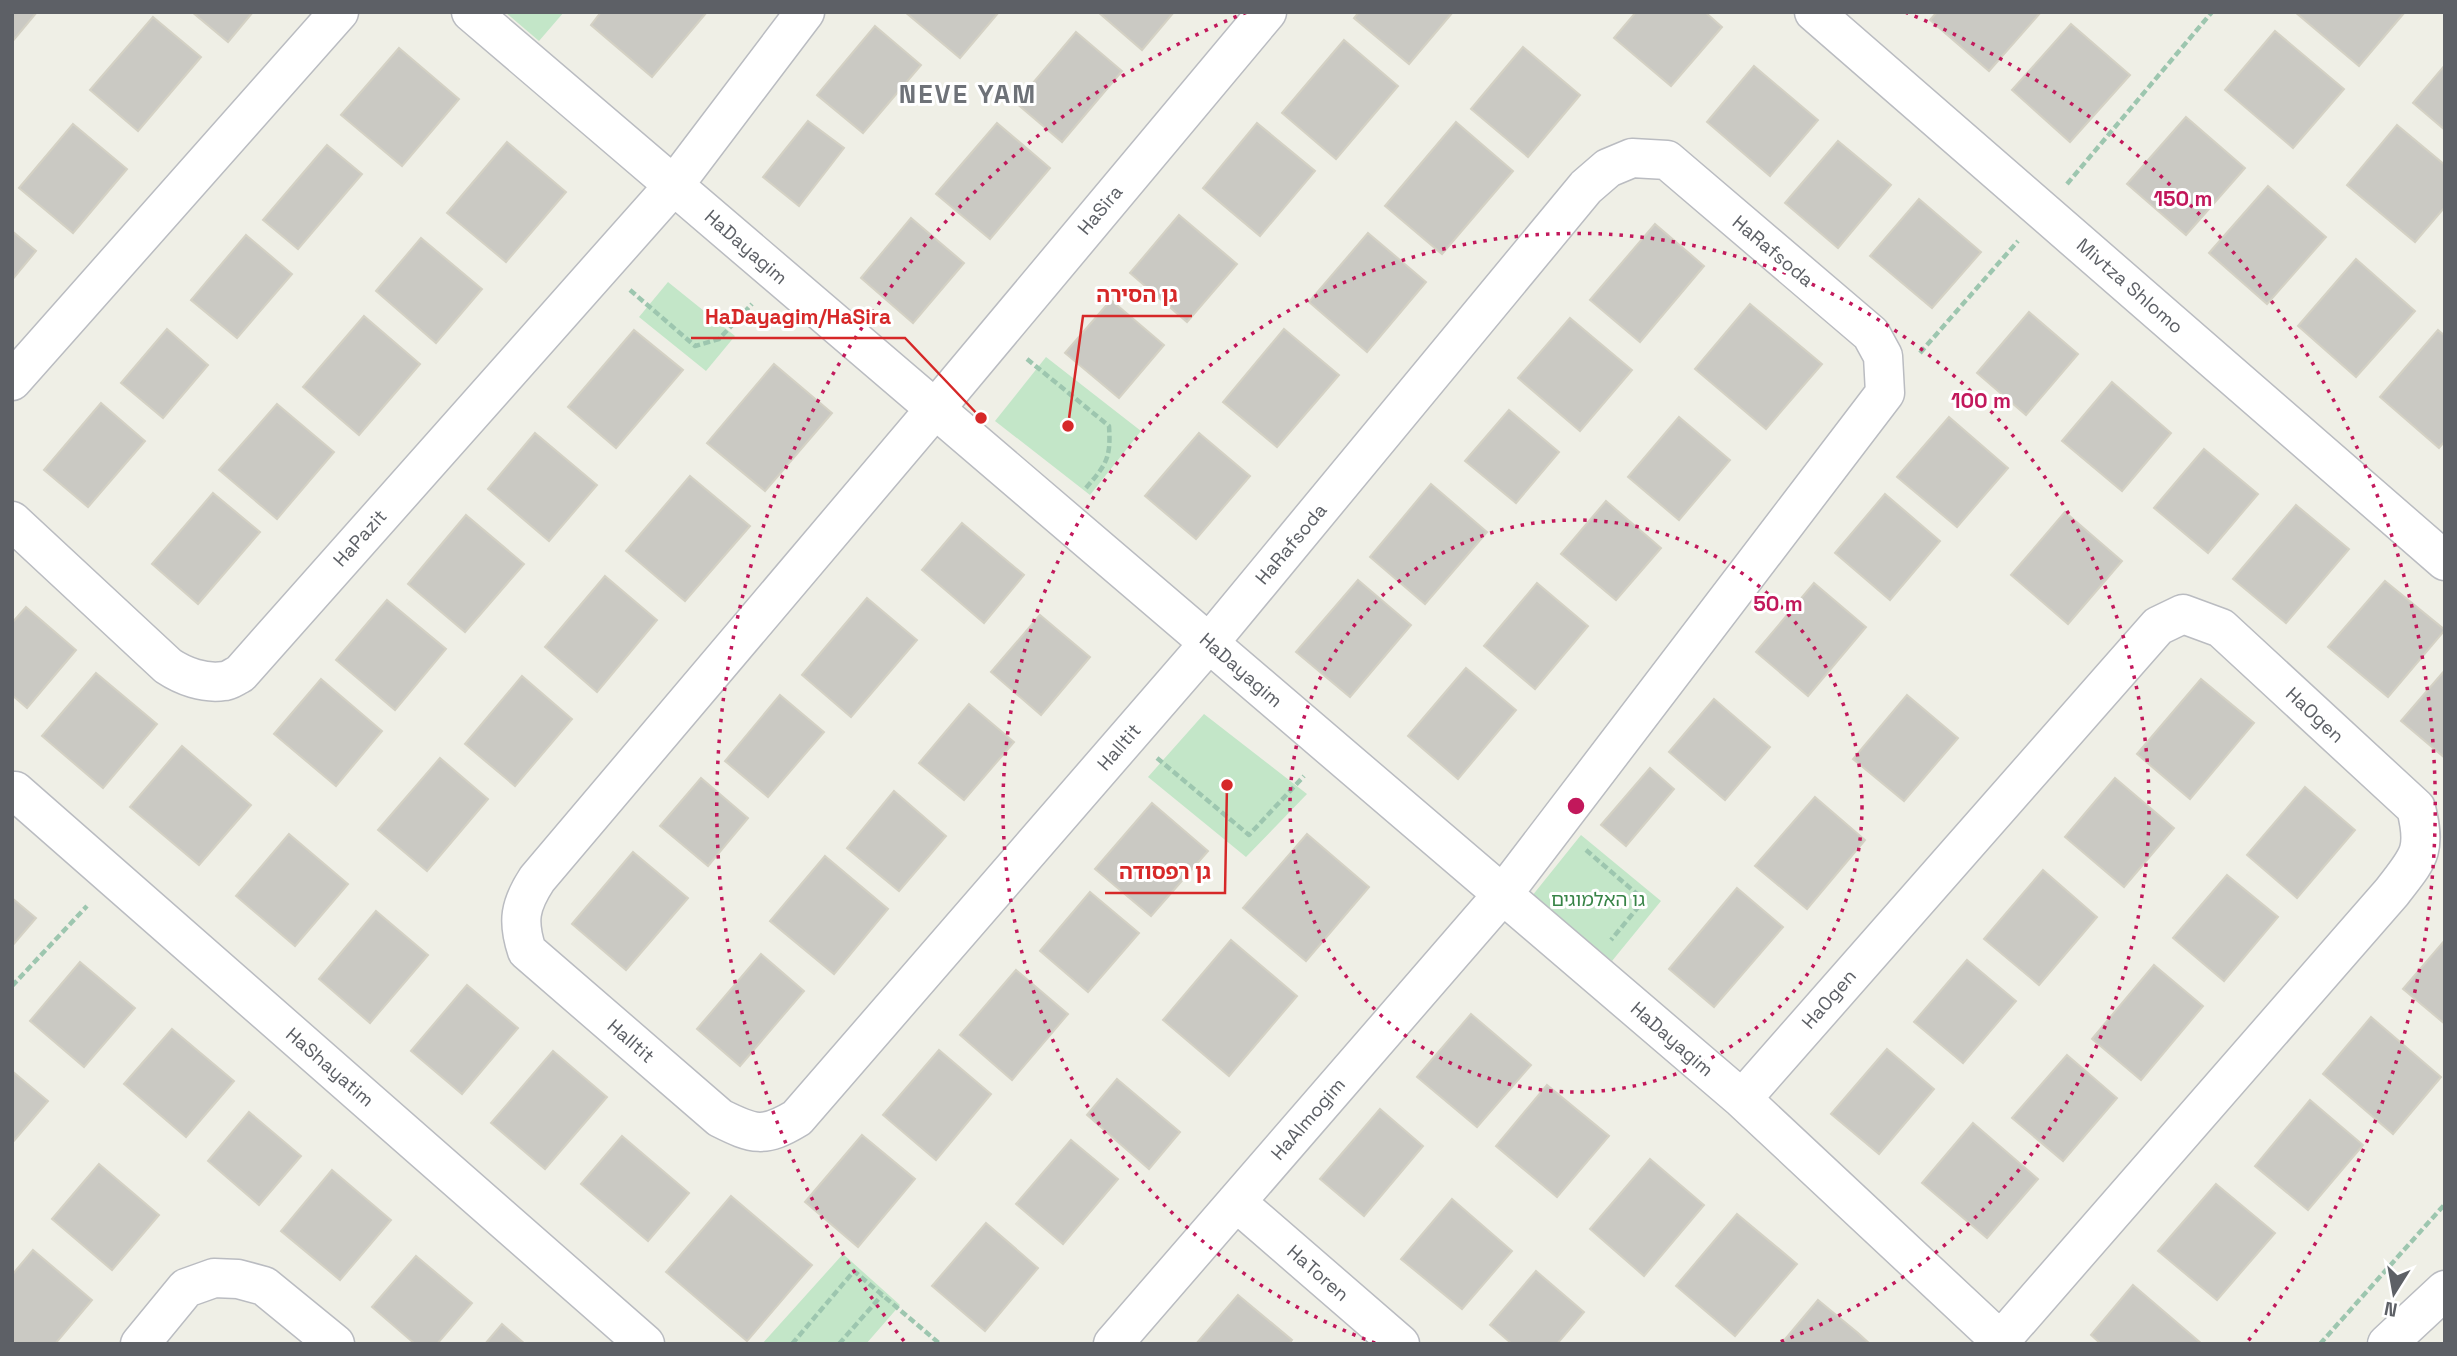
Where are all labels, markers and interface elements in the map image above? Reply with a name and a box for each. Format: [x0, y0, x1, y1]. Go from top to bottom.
district label: NEVE YAM [899, 77, 1037, 111]
street label: HaSira [1072, 180, 1128, 240]
text: 150 m [2154, 185, 2212, 212]
street label: HaDayagim [699, 204, 793, 290]
street label: HaRafsoda [1727, 210, 1819, 292]
street label: Mivtza Shlomo [2071, 233, 2189, 339]
callout: גן הסירה [1083, 274, 1192, 316]
text: גן הסירה [1096, 281, 1178, 308]
callout: HaDayagim/HaSira [691, 296, 905, 338]
text: HaDayagim/HaSira [705, 303, 891, 330]
text: 100 m [1951, 387, 2011, 414]
street label: HaRafsoda [1250, 498, 1332, 590]
street label: HaPazit [328, 504, 392, 572]
text: 50 m [1753, 590, 1803, 617]
street label: HaDayagim [1194, 627, 1288, 713]
street label: HaOgen [2280, 682, 2350, 748]
street label: HaIltit [1092, 718, 1146, 776]
centre of rings [1564, 794, 1588, 818]
callout: גן רפסודה [1105, 851, 1225, 893]
text: גן רפסודה [1119, 858, 1211, 885]
park label: גו האלמוגים [1551, 887, 1645, 912]
street label: HaOgen [1796, 964, 1862, 1034]
street label: HaDayagim [1625, 996, 1719, 1082]
street label: HaIltit [602, 1014, 660, 1068]
street label: HaShayatim [281, 1022, 379, 1112]
street label: HaAlmogim [1265, 1073, 1351, 1165]
street label: HaToren [1282, 1239, 1354, 1307]
north arrow [2359, 1258, 2429, 1328]
text: N [2382, 1296, 2399, 1323]

